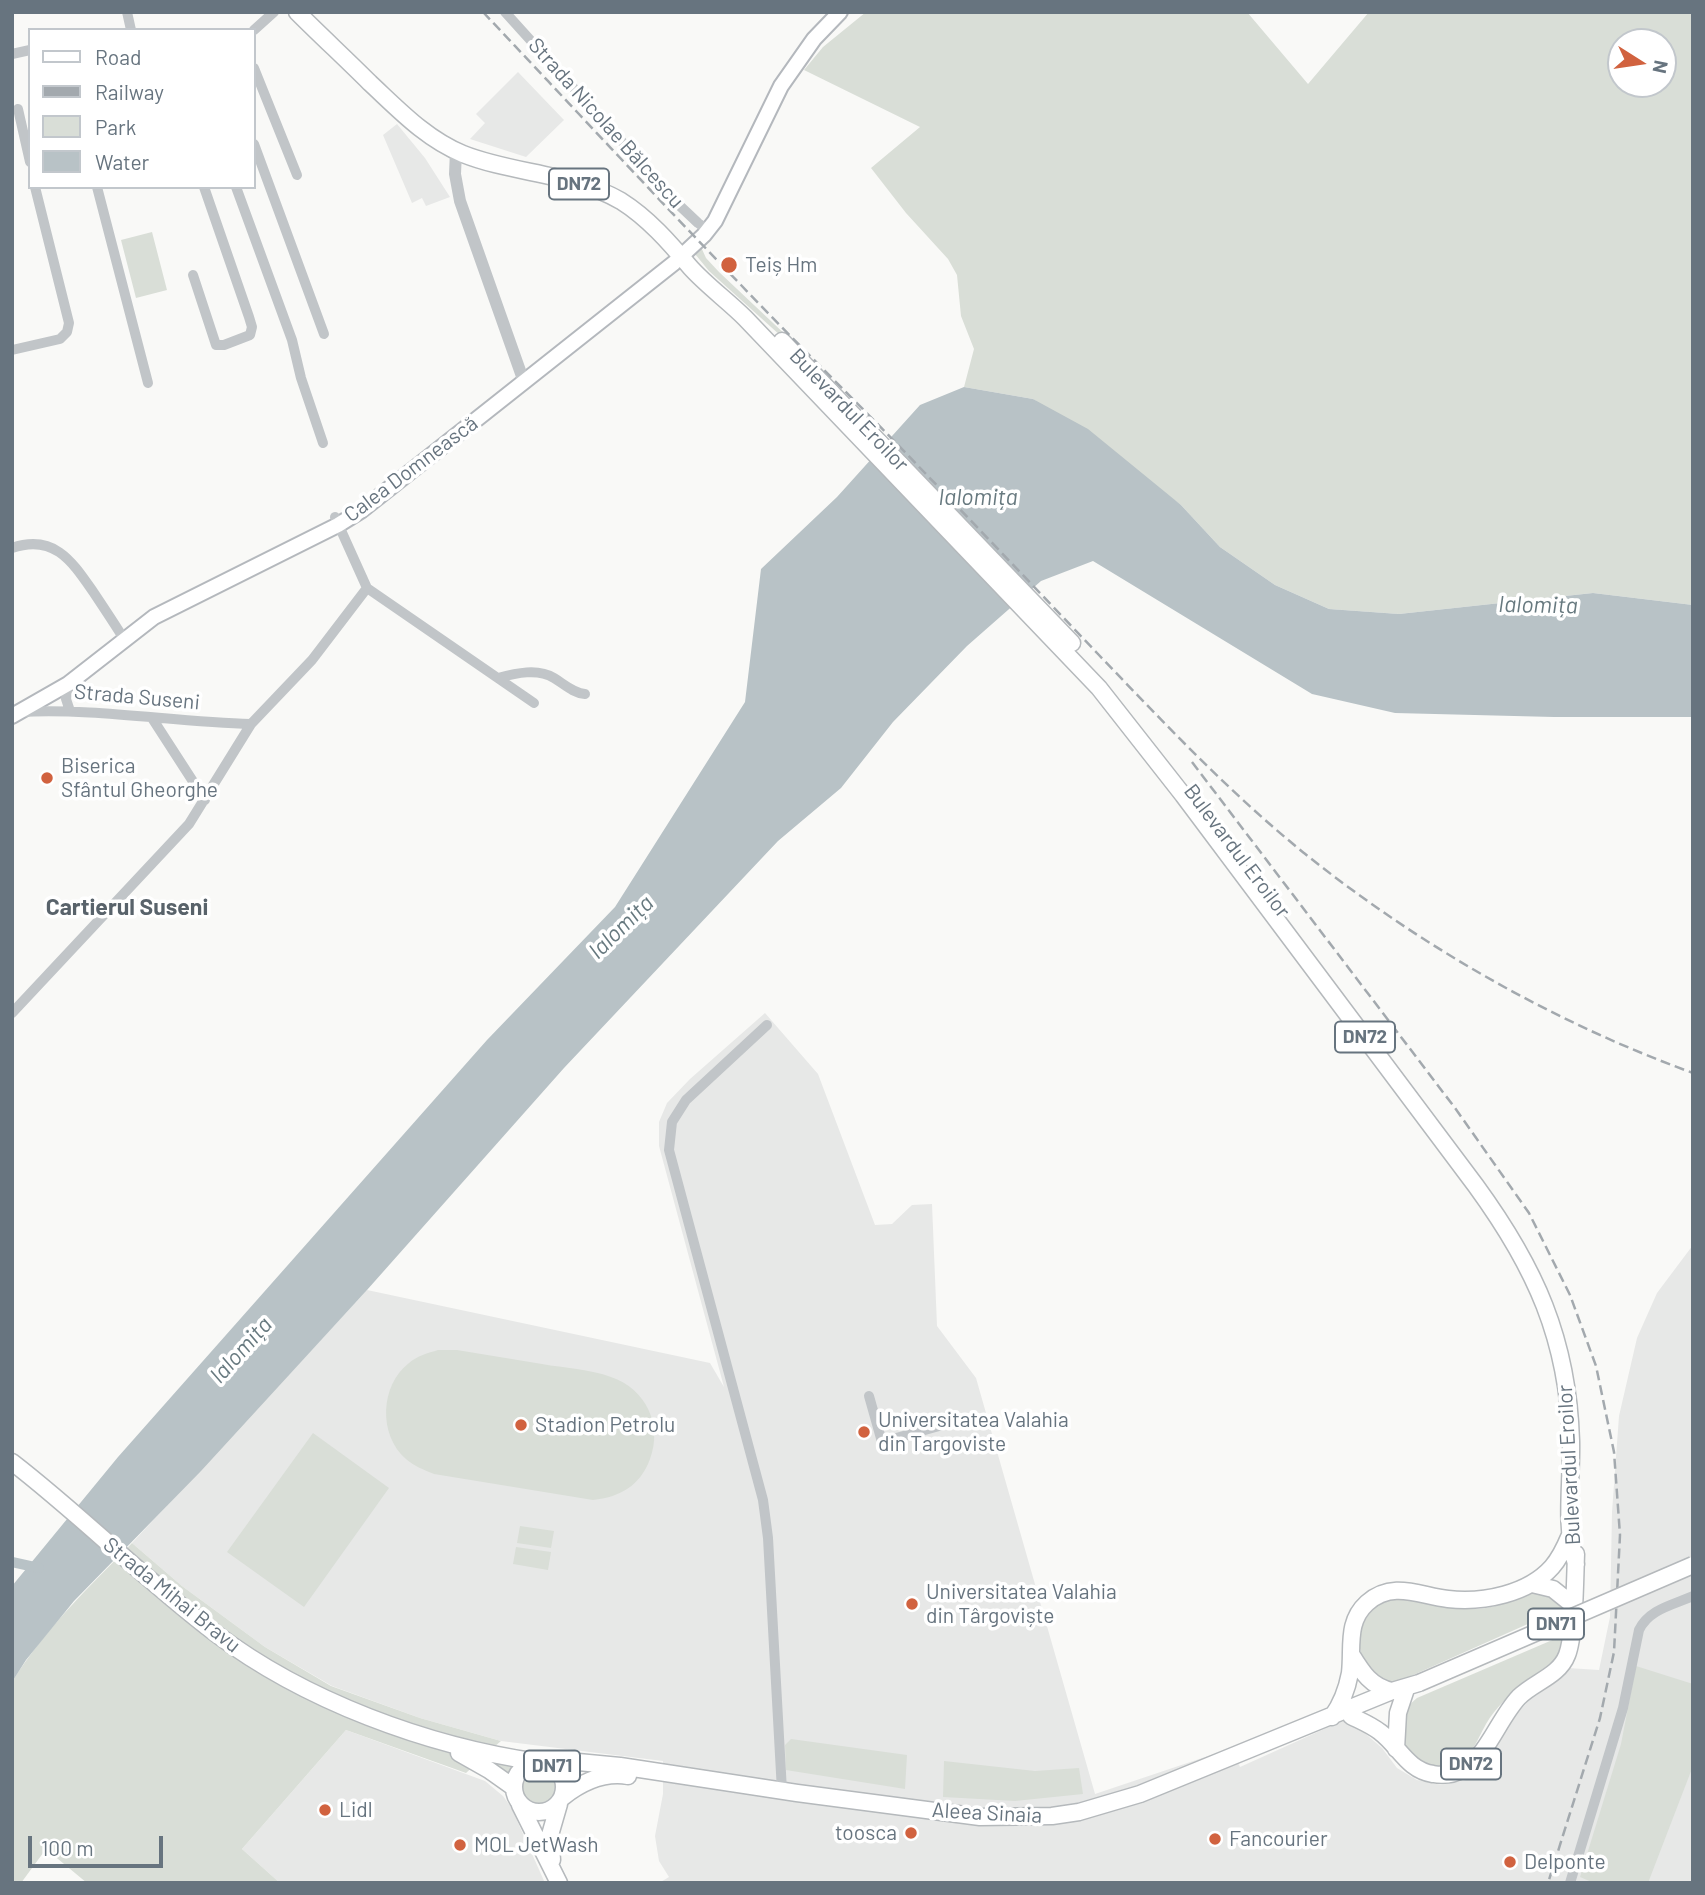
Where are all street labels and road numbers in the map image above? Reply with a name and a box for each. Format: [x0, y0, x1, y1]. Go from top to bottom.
street label: Strada Nicolae Bălcescu [523, 33, 689, 213]
road number: DN72 [549, 168, 609, 200]
street label: Bulevardul Eroilor [784, 343, 914, 477]
street label: Calea Domnească [339, 411, 483, 527]
street label: Strada Suseni [73, 679, 201, 715]
street label: Bulevardul Eroilor [1179, 779, 1295, 923]
road number: DN72 [1335, 1021, 1395, 1052]
street label: Bulevardul Eroilor [1552, 1384, 1586, 1546]
street label: Strada Mihai Bravu [98, 1532, 246, 1658]
road number: DN71 [1528, 1608, 1584, 1640]
road number: DN72 [1441, 1748, 1501, 1780]
road number: DN71 [524, 1750, 580, 1782]
street label: Aleea Sinaia [931, 1798, 1043, 1828]

